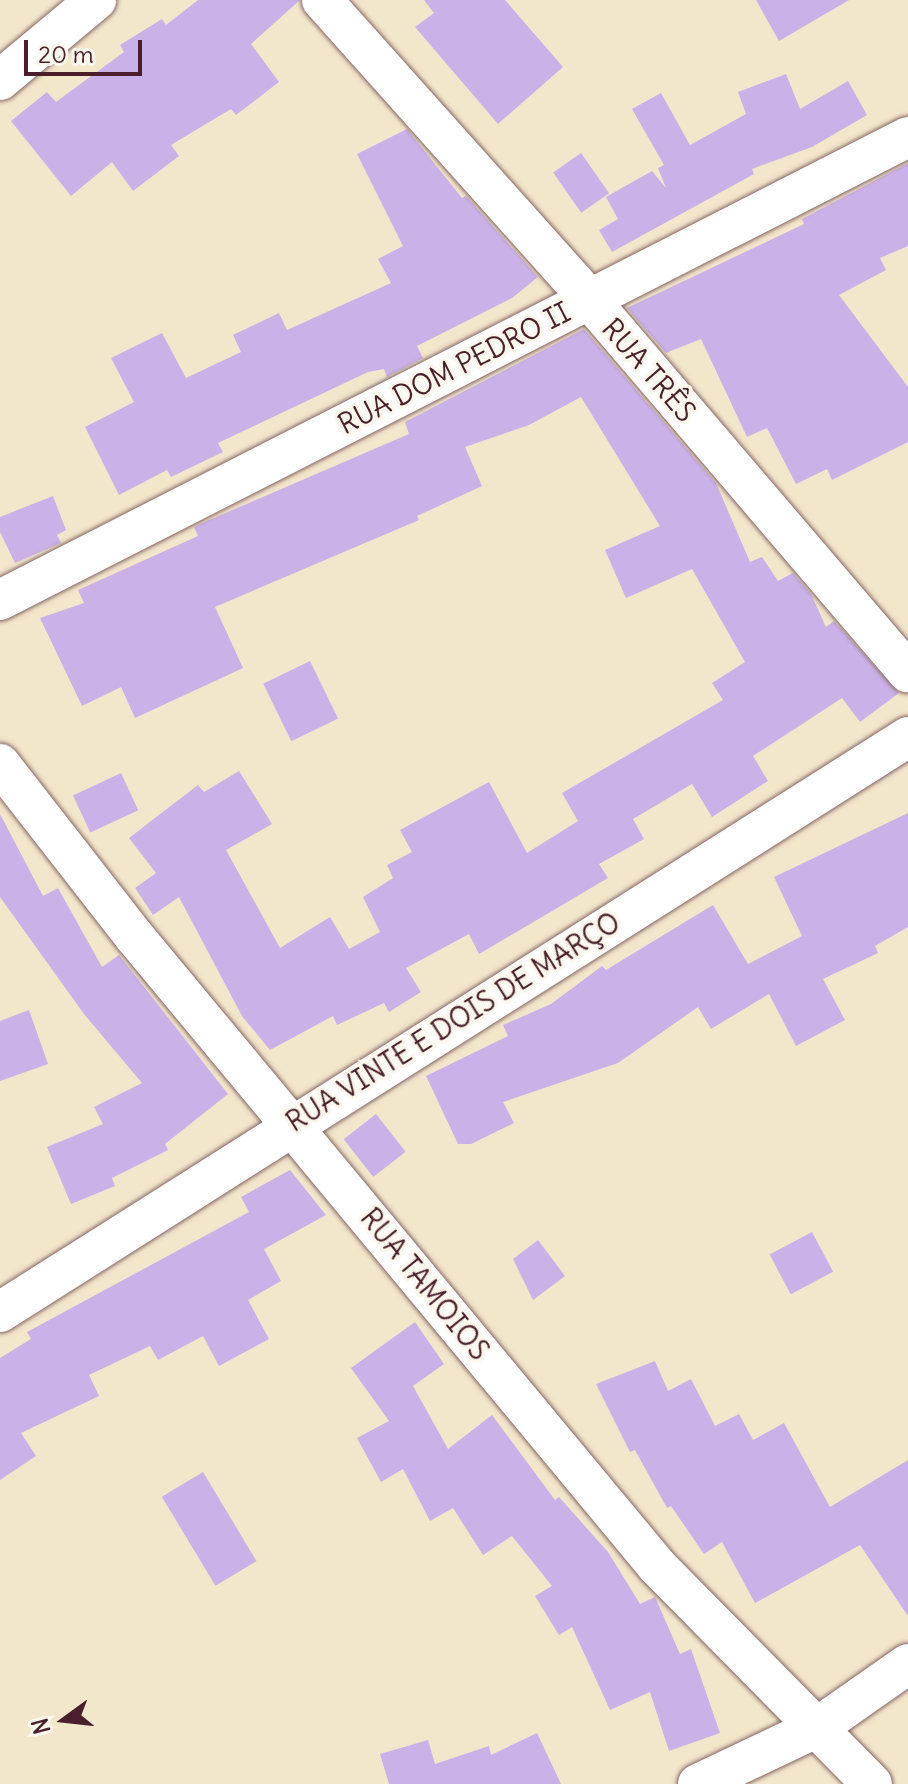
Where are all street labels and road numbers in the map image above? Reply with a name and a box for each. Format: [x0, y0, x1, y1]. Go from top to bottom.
street label: RUA DOM PEDRO II [332, 295, 576, 441]
street label: RUA TRÊS [595, 311, 703, 429]
street label: RUA VINTE E DOIS DE MARÇO [280, 905, 626, 1139]
street label: RUA TAMOIOS [353, 1201, 497, 1367]

